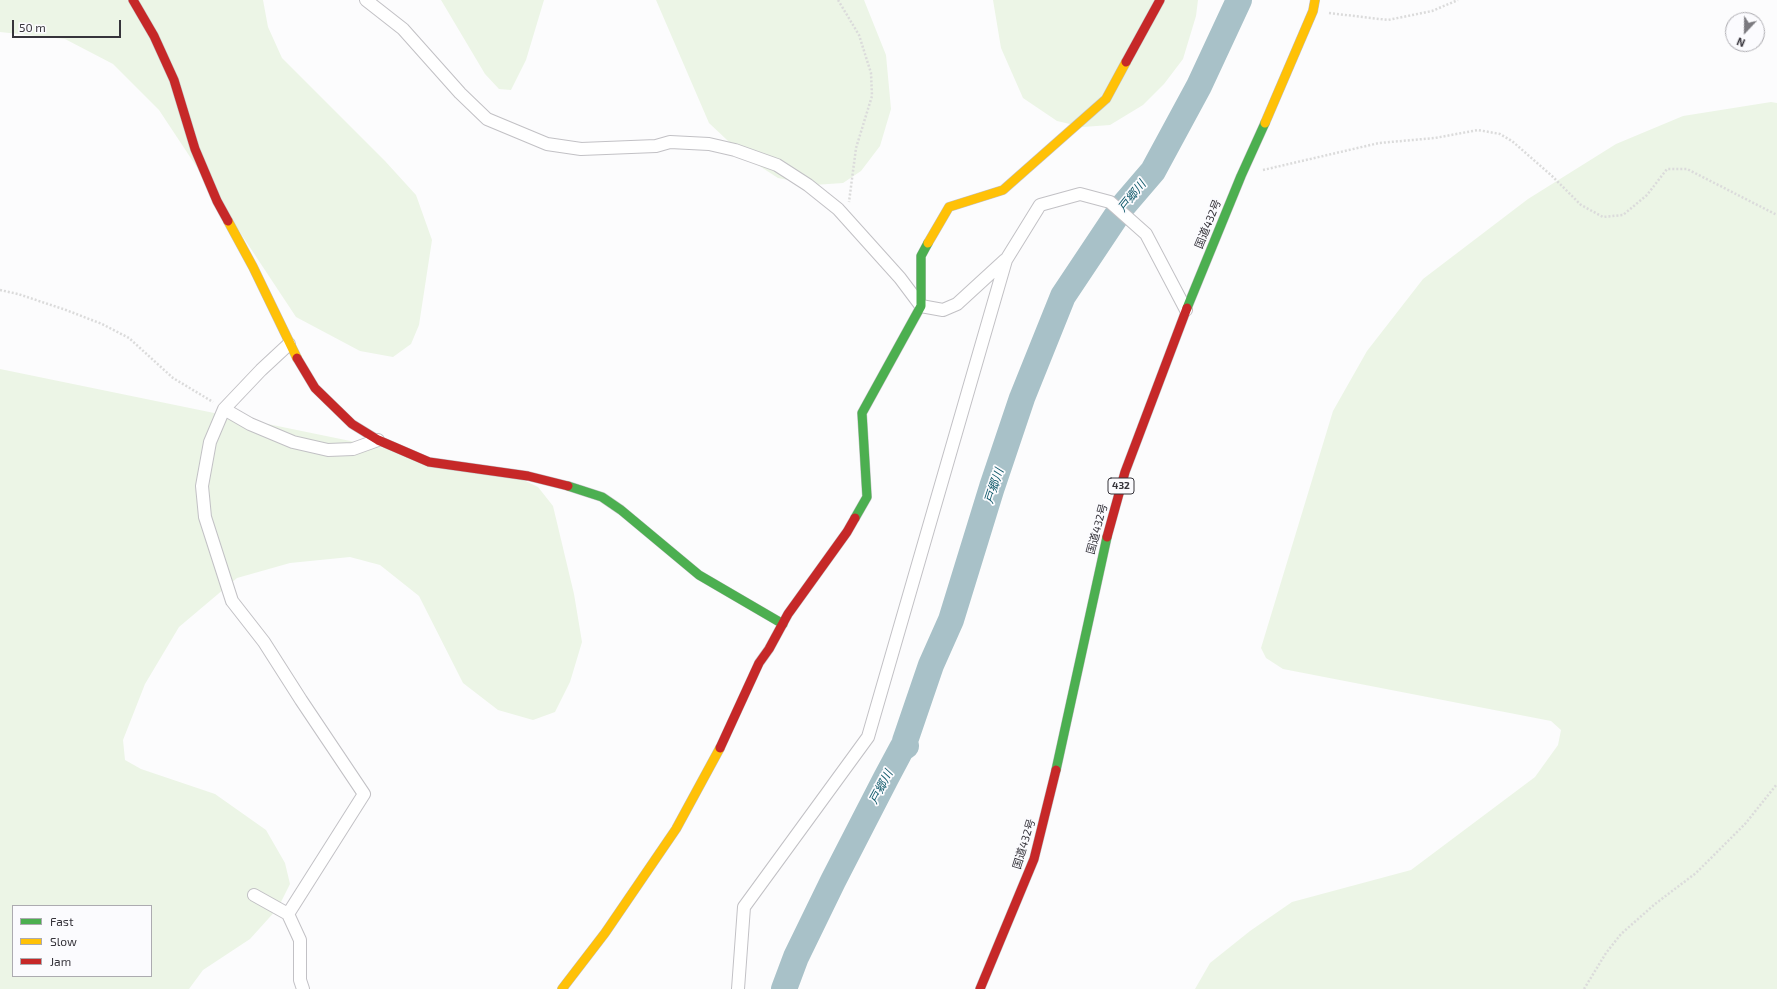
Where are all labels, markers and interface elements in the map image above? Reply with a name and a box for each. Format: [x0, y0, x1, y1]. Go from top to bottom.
scale bar [14, 12, 123, 38]
north arrow [1725, 12, 1765, 52]
text: 50 m [19, 20, 46, 34]
text: N [1735, 35, 1747, 50]
water label: 戸郷川 [1115, 177, 1149, 215]
street label: 国道432号 [1192, 197, 1224, 251]
water label: 戸郷川 [982, 467, 1006, 505]
road number: 432 [1108, 478, 1134, 494]
street label: 国道432号 [1084, 502, 1110, 556]
water label: 戸郷川 [866, 768, 896, 806]
street label: 国道432号 [1010, 817, 1038, 871]
legend [12, 905, 152, 977]
text: Fast [50, 914, 73, 928]
text: Slow [50, 934, 77, 948]
text: Jam [50, 954, 71, 968]

